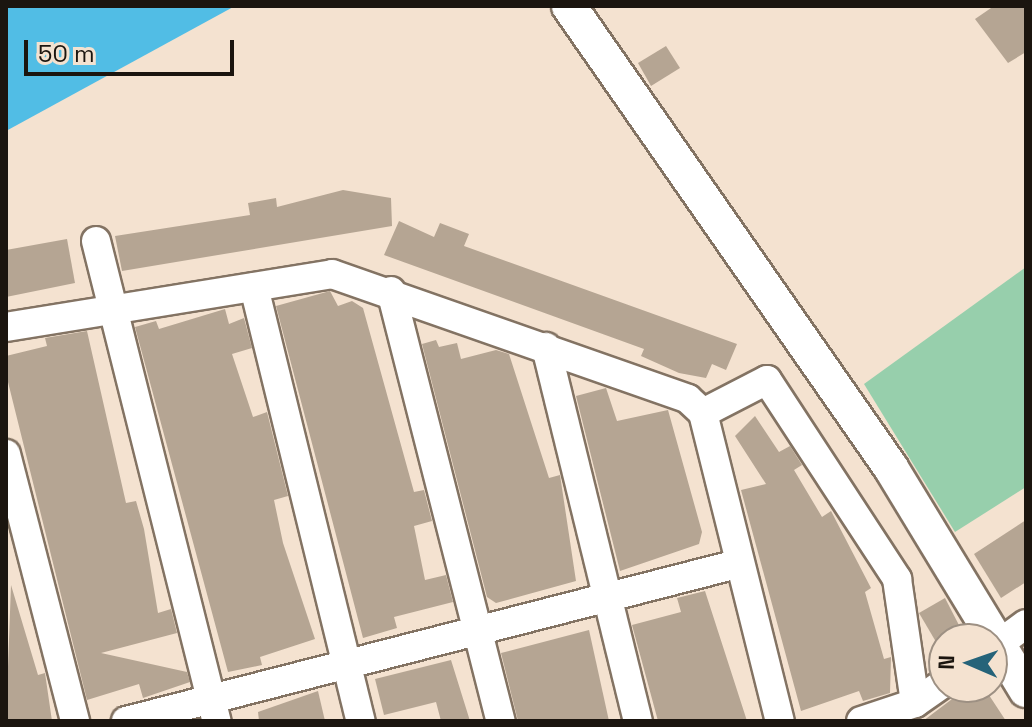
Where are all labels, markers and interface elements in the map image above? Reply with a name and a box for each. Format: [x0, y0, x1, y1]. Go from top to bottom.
scale bar [28, 24, 238, 74]
text: 50 m [38, 38, 95, 69]
north arrow [928, 623, 1008, 703]
text: N [932, 654, 960, 670]

